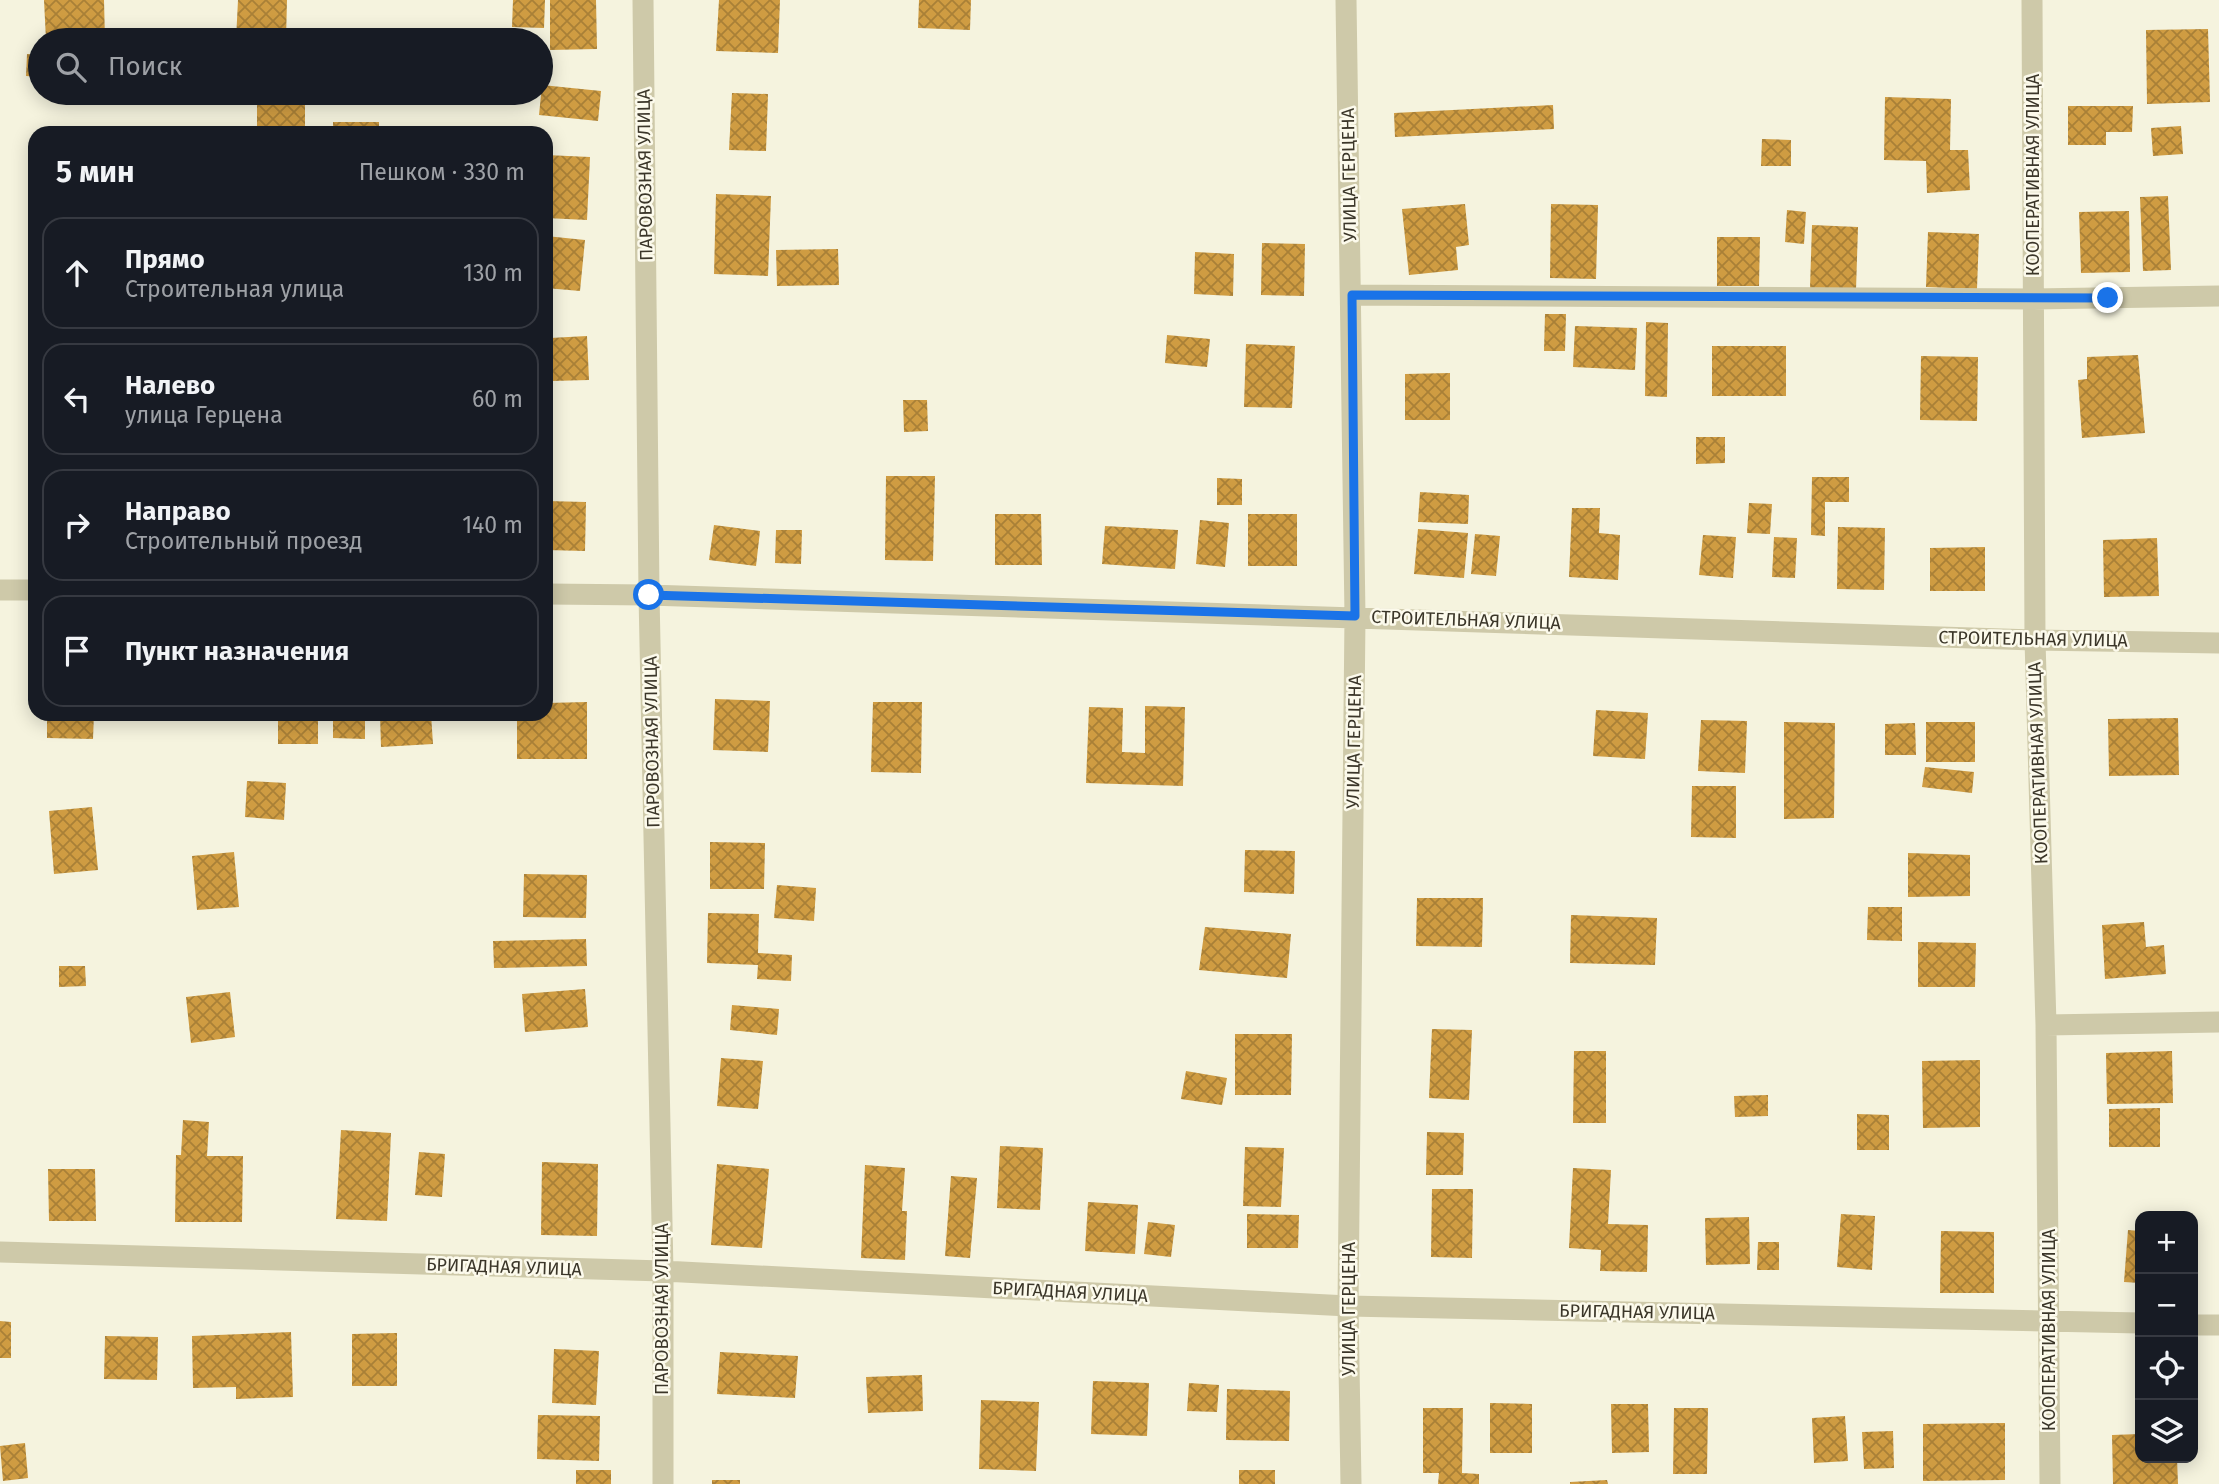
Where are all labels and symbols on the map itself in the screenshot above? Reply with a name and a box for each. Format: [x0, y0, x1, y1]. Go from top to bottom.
street label: КООПЕРАТИВНАЯ УЛИЦА [2022, 73, 2044, 276]
street label: ПАРОВОЗНАЯ УЛИЦА [632, 88, 657, 261]
street label: УЛИЦА ГЕРЦЕНА [1337, 107, 1361, 242]
route end [2092, 282, 2123, 313]
route start [633, 579, 664, 610]
street label: СТРОИТЕЛЬНАЯ УЛИЦА [1371, 606, 1562, 634]
street label: СТРОИТЕЛЬНАЯ УЛИЦА [1938, 626, 2129, 652]
street label: ПАРОВОЗНАЯ УЛИЦА [639, 655, 664, 828]
street label: КООПЕРАТИВНАЯ УЛИЦА [2023, 661, 2053, 865]
street label: УЛИЦА ГЕРЦЕНА [1342, 674, 1366, 809]
street label: ПАРОВОЗНАЯ УЛИЦА [651, 1222, 673, 1395]
street label: КООПЕРАТИВНАЯ УЛИЦА [2038, 1228, 2060, 1431]
street label: УЛИЦА ГЕРЦЕНА [1338, 1241, 1360, 1376]
street label: БРИГАДНАЯ УЛИЦА [426, 1253, 583, 1281]
street label: БРИГАДНАЯ УЛИЦА [992, 1277, 1149, 1307]
street label: БРИГАДНАЯ УЛИЦА [1559, 1300, 1716, 1324]

